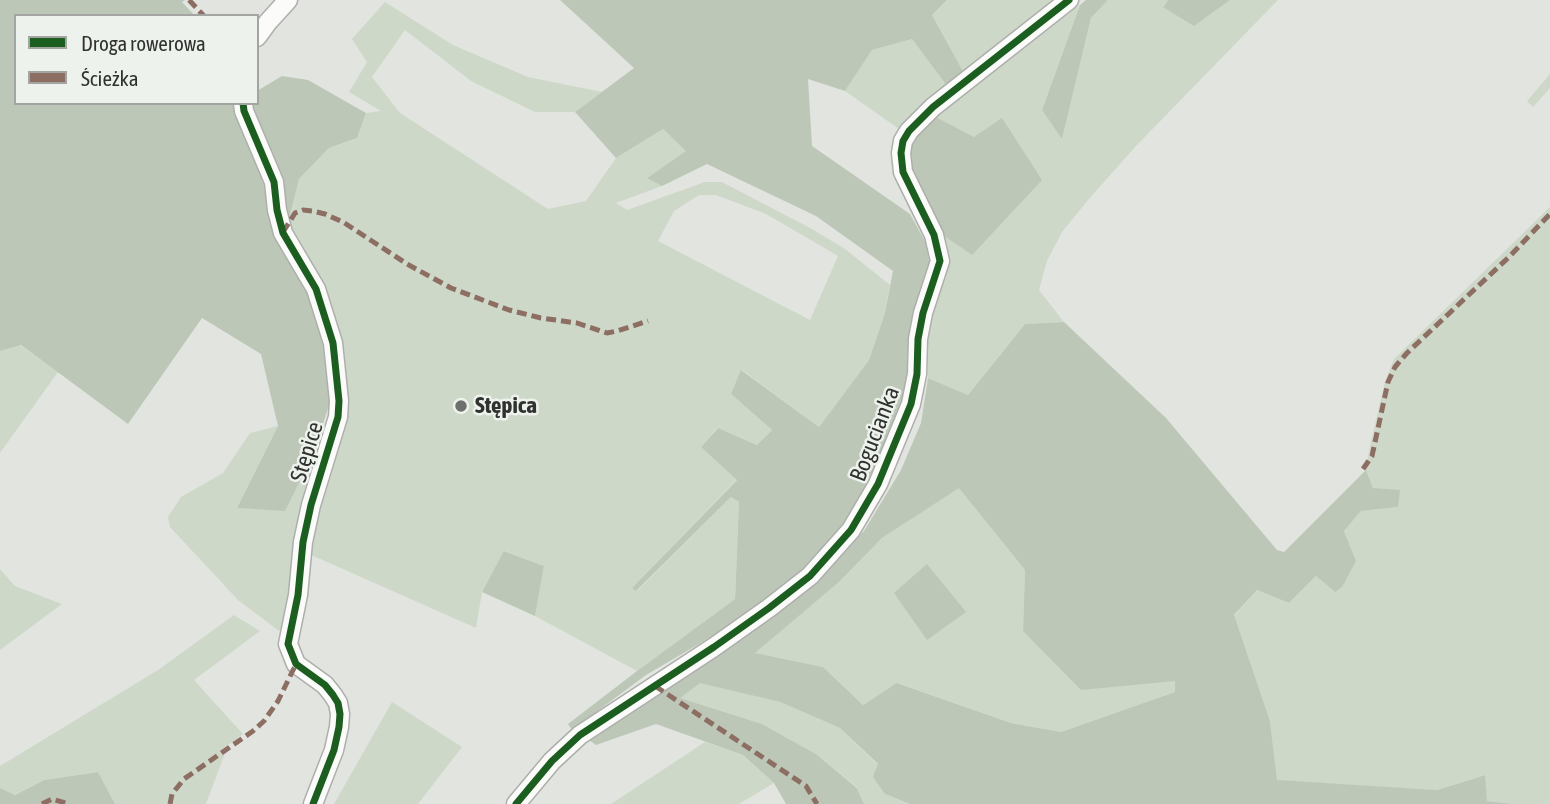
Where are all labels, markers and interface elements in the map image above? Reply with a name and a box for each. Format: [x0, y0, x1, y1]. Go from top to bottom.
legend [14, 14, 259, 105]
text: Droga rowerowa [81, 31, 206, 55]
text: Ścieżka [81, 66, 139, 90]
street label: Bogucianka [844, 383, 906, 485]
place label: Stępica [475, 392, 537, 420]
marker: Stępica [453, 398, 469, 414]
street label: Stępice [285, 418, 329, 486]

